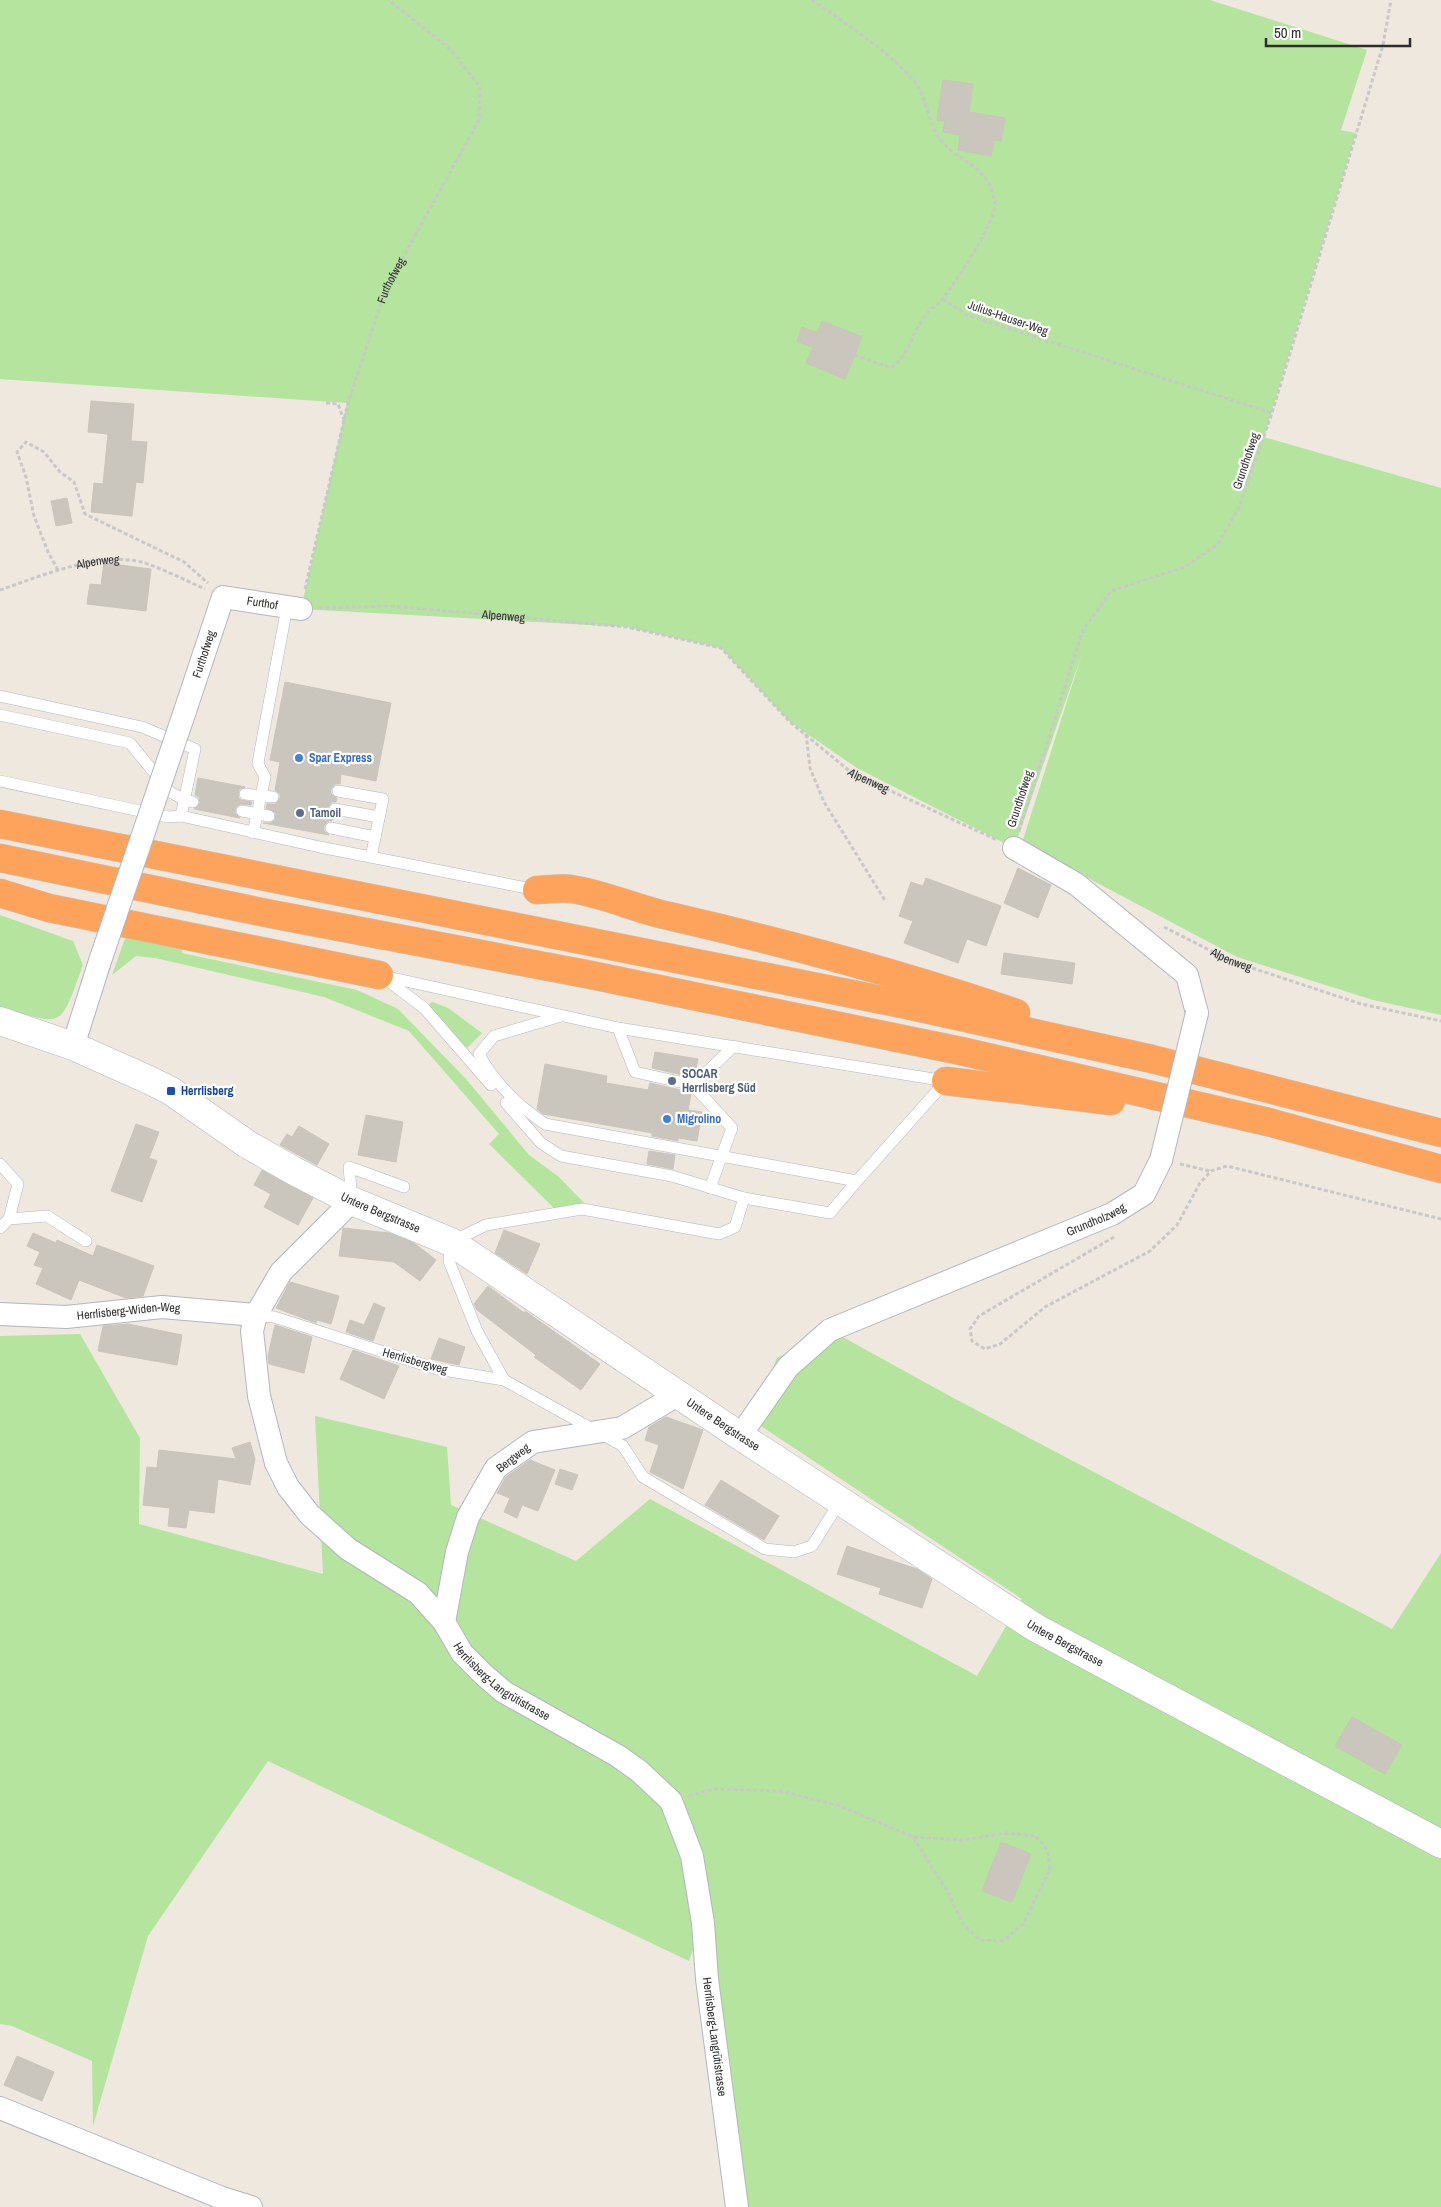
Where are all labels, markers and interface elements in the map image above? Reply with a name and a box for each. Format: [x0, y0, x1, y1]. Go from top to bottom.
scale bar [1266, 15, 1410, 47]
text: 50 m [1274, 22, 1301, 43]
street label: Furthofweg [373, 254, 410, 305]
street label: Julius-Hauser-Weg [966, 297, 1051, 339]
street label: Grundhofweg [1229, 430, 1263, 492]
street label: Alpenweg [74, 551, 120, 573]
street label: Furthof [246, 593, 279, 613]
street label: Alpenweg [480, 606, 526, 626]
street label: Furthofweg [189, 628, 220, 680]
place label: Spar Express [309, 750, 372, 766]
marker: Spar Express [293, 752, 305, 764]
street label: Alpenweg [844, 764, 892, 797]
street label: Grundhofweg [1003, 768, 1037, 830]
place label: Tamoil [310, 805, 341, 821]
marker: Tamoil [294, 807, 306, 819]
street label: Alpenweg [1207, 944, 1254, 976]
place label: SOCAR Herrlisberg Süd [682, 1066, 756, 1096]
marker: SOCAR Herrlisberg Süd [666, 1075, 678, 1087]
place label: Herrlisberg [181, 1083, 234, 1099]
marker: Herrlisberg [165, 1085, 177, 1097]
place label: Migrolino [677, 1111, 721, 1127]
marker: Migrolino [661, 1113, 673, 1125]
street label: Untere Bergstrasse [338, 1189, 423, 1236]
street label: Grundholzweg [1064, 1199, 1129, 1240]
street label: Herrlisberg-Widen-Weg [76, 1299, 181, 1324]
street label: Herrlisbergweg [381, 1344, 450, 1378]
street label: Untere Bergstrasse [683, 1394, 763, 1455]
street label: Bergweg [493, 1439, 534, 1476]
street label: Untere Bergstrasse [1024, 1616, 1106, 1670]
street label: Herrlisberg-Langrütistrasse [450, 1639, 553, 1724]
street label: Herrlisberg-Langrütistrasse [699, 1976, 730, 2097]

